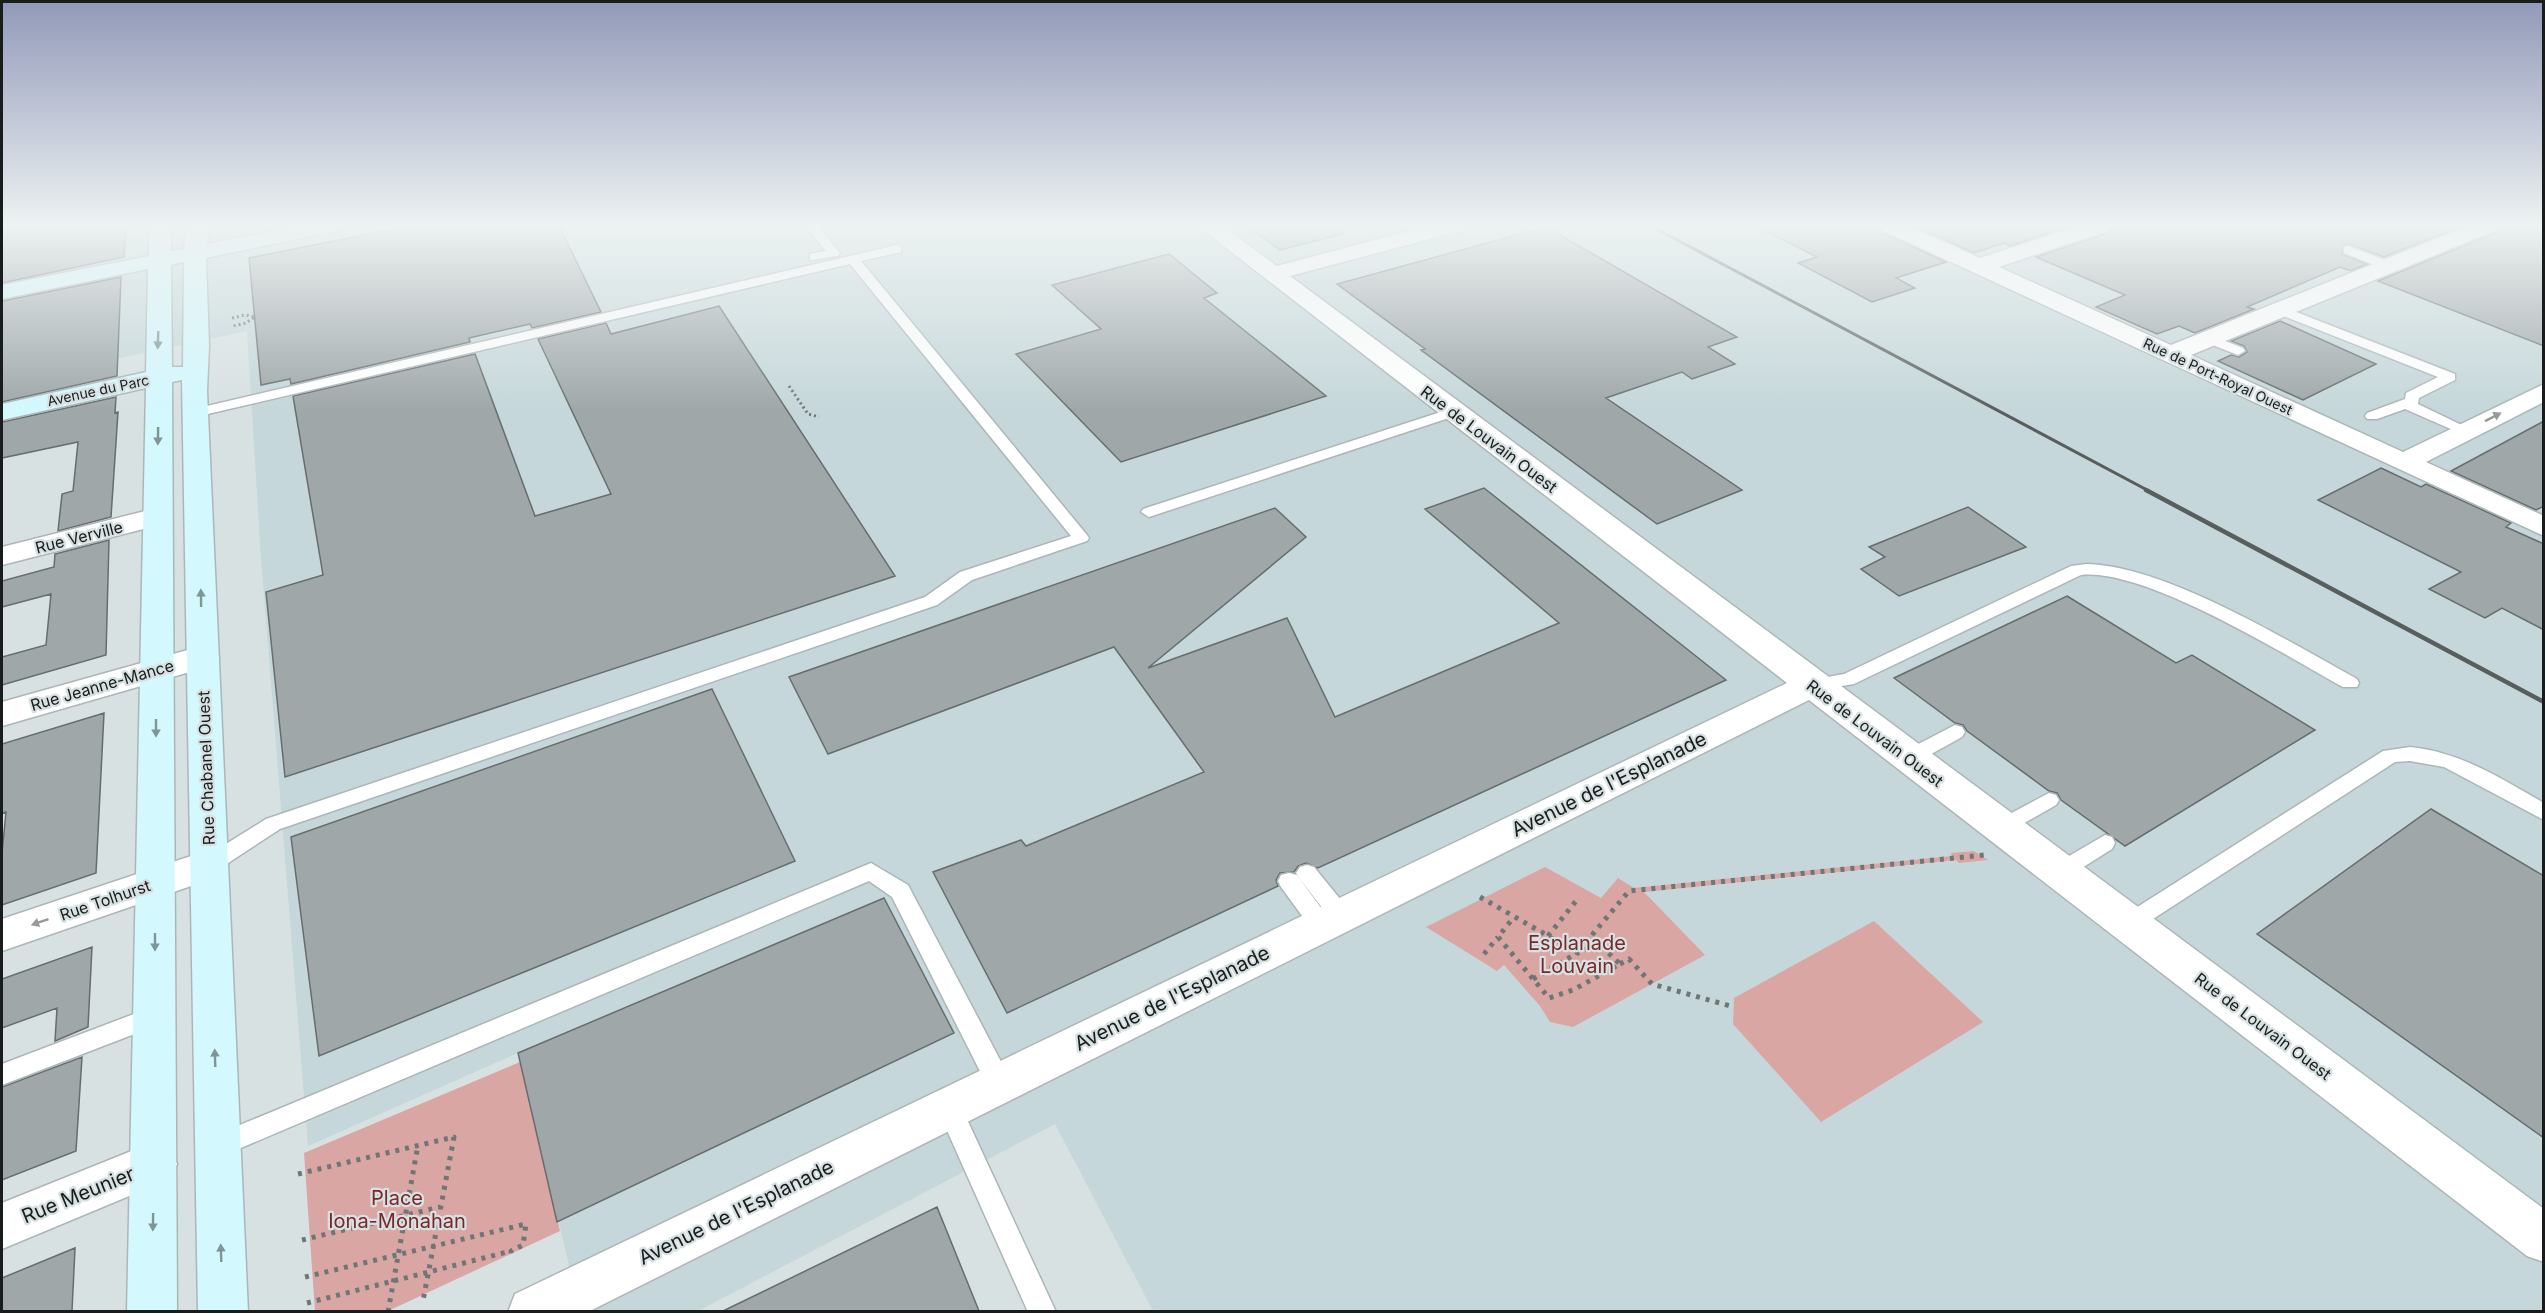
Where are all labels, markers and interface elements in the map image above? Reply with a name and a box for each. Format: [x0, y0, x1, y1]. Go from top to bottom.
one-way arrow [153, 331, 163, 350]
street label: Rue de Port-Royal Ouest [2141, 334, 2296, 418]
street label: Avenue du Parc [45, 371, 151, 409]
street label: Rue de Louvain Ouest [1417, 381, 1561, 497]
one-way arrow [2485, 412, 2502, 422]
one-way arrow [153, 426, 163, 445]
street label: Rue Verville [33, 516, 125, 558]
one-way arrow [196, 589, 206, 608]
street label: Rue Jeanne-Mance [28, 655, 176, 715]
street label: Rue de Louvain Ouest [1803, 675, 1947, 791]
street label: Rue Chabanel Ouest [193, 690, 219, 846]
one-way arrow [151, 719, 161, 738]
street label: Avenue de l'Esplanade [1508, 726, 1710, 842]
street label: Rue Tolhurst [57, 875, 153, 925]
one-way arrow [31, 918, 49, 927]
park label: Esplanade Louvain [1528, 931, 1626, 978]
one-way arrow [150, 932, 160, 951]
street label: Avenue de l'Esplanade [1071, 940, 1273, 1056]
street label: Rue de Louvain Ouest [2191, 968, 2335, 1084]
one-way arrow [210, 1049, 220, 1068]
street label: Avenue de l'Esplanade [635, 1154, 837, 1270]
street label: Rue Meunier [18, 1161, 138, 1228]
park label: Place Iona-Monahan [328, 1186, 466, 1233]
one-way arrow [149, 1213, 158, 1232]
one-way arrow [216, 1244, 226, 1263]

